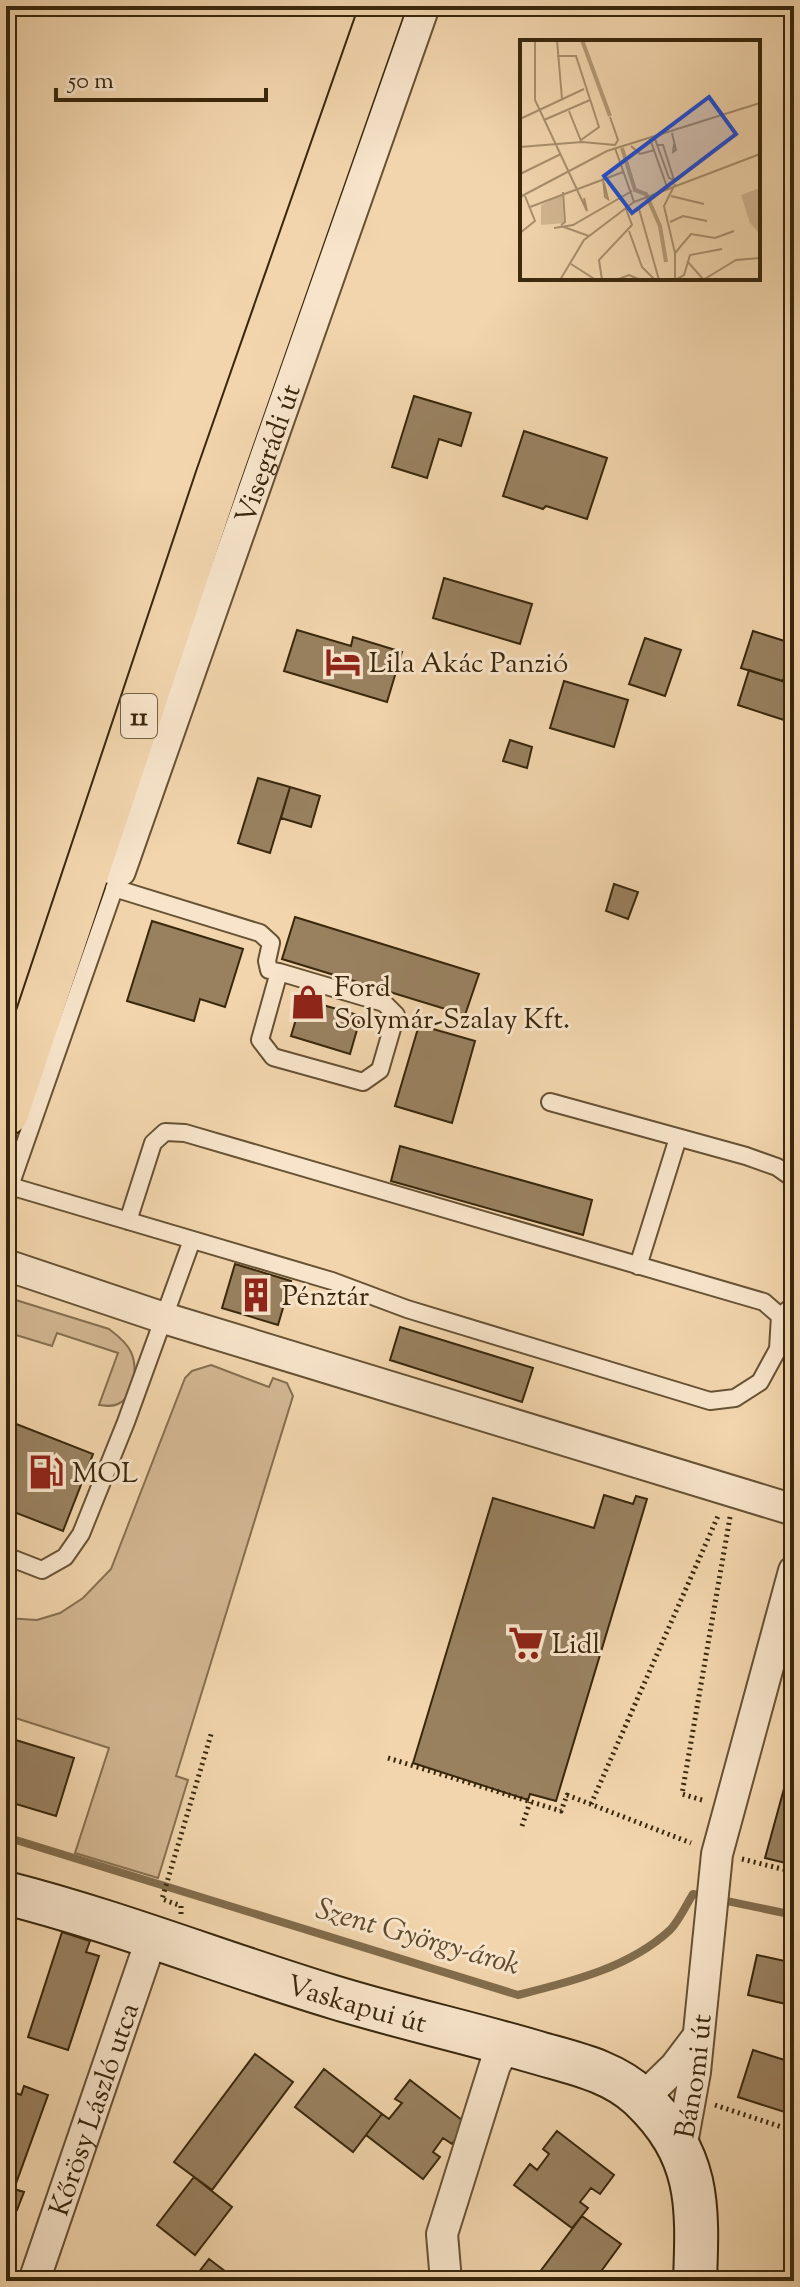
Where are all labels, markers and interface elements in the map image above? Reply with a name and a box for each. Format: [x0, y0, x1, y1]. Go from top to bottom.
inset map [520, 40, 760, 280]
scale bar [56, 52, 266, 102]
text: 50 m [66, 65, 114, 99]
street label: Visegrádi út [227, 379, 313, 529]
hotel icon: Lila Akác Panzió [324, 643, 362, 681]
place label: Lila Akác Panzió [369, 645, 568, 685]
road number: 11 [121, 694, 157, 738]
place label: Ford Solymár-Szalay Kft. [334, 969, 570, 1041]
shop icon: Ford Solymár-Szalay Kft. [289, 983, 327, 1021]
building icon: Pénztár [237, 1276, 275, 1314]
place label: Pénztár [282, 1278, 370, 1318]
fuel station icon: MOL [27, 1453, 65, 1491]
place label: MOL [72, 1455, 138, 1495]
supermarket icon: Lidl [507, 1624, 545, 1662]
place label: Lidl [552, 1626, 601, 1666]
water label: Szent György-árok [310, 1889, 524, 1988]
street label: Vaskapui út [281, 1967, 431, 2045]
street label: Kőrösy László utca [41, 1998, 151, 2222]
street label: Bánomi út [666, 2012, 724, 2142]

